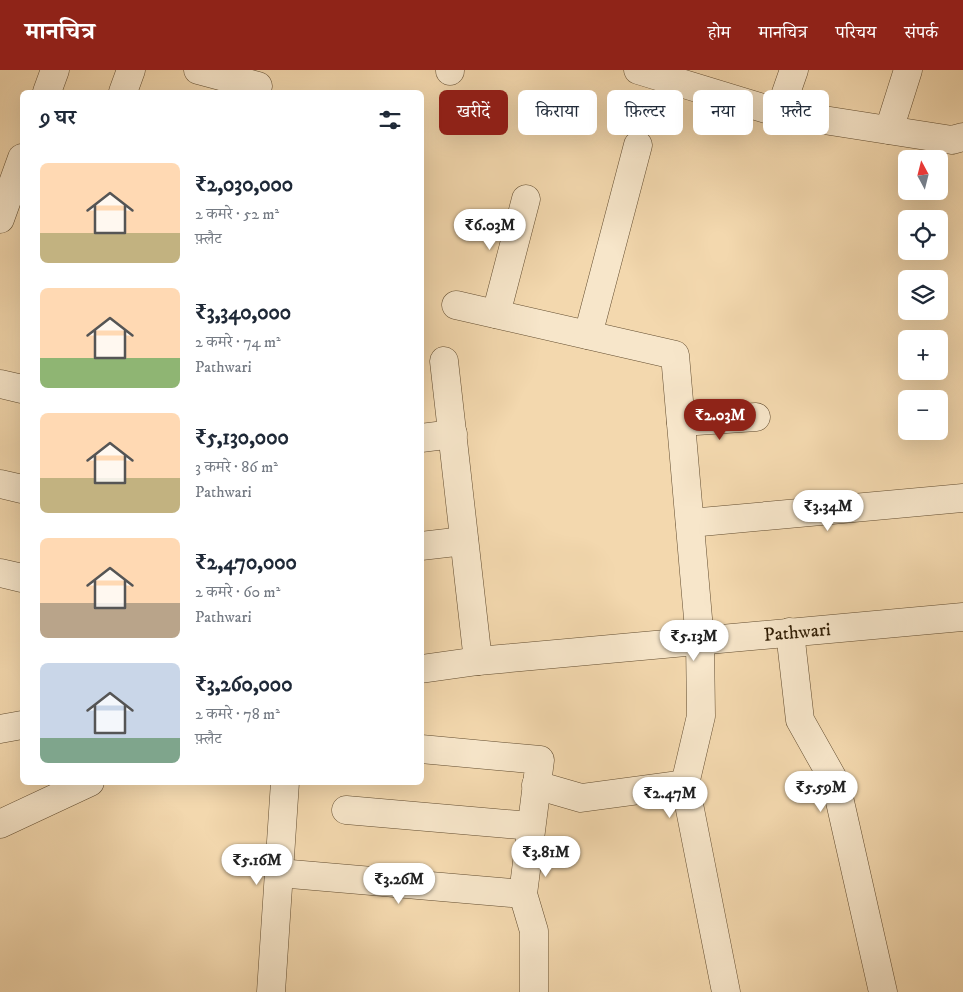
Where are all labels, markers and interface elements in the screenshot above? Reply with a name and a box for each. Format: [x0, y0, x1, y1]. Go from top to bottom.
text: मानचित्र [25, 17, 95, 47]
text: होम [708, 22, 731, 44]
text: मानचित्र [759, 22, 807, 44]
text: परिचय [835, 22, 876, 44]
text: संपर्क [904, 22, 938, 44]
chip: खरीदें [439, 90, 508, 135]
chip: किराया [518, 90, 597, 135]
chip: फ़िल्टर [607, 90, 683, 135]
chip: नया [693, 90, 753, 135]
chip: फ़्लैट [763, 90, 829, 135]
text: 9 घर [40, 105, 76, 131]
icon: filters [376, 106, 404, 134]
north arrow [898, 150, 948, 200]
map controls [898, 150, 948, 440]
text: ₹2,030,000 [195, 172, 293, 198]
icon: home [80, 183, 140, 243]
text: 2 कमरे · 52 m² [195, 204, 279, 224]
pin: ₹6.03M [449, 208, 531, 251]
button: locate [898, 210, 948, 260]
text: ₹6.03M [465, 215, 515, 235]
text: फ़्लैट [195, 229, 222, 249]
button: layers [898, 270, 948, 320]
text: ₹3,340,000 [195, 300, 291, 326]
icon: home [80, 308, 140, 368]
button: + [898, 330, 948, 380]
text: 2 कमरे · 74 m² [195, 332, 281, 352]
text: Pathwari [195, 357, 252, 377]
button: − [898, 390, 948, 440]
pin: ₹2.03M [679, 398, 761, 441]
text: ₹2.03M [695, 405, 745, 425]
text: ₹5,130,000 [195, 425, 289, 451]
icon: home [80, 433, 140, 493]
text: 3 कमरे · 86 m² [195, 457, 278, 477]
text: Pathwari [195, 482, 252, 502]
pin: ₹3.34M [787, 490, 869, 532]
text: ₹3.34M [804, 496, 852, 516]
text: ₹2,470,000 [195, 550, 297, 576]
icon: home [80, 558, 140, 618]
text: 2 कमरे · 60 m² [195, 582, 280, 602]
text: Pathwari [195, 607, 252, 627]
street label: Pathwari [763, 618, 832, 647]
pin: ₹5.13M [653, 620, 735, 662]
text: ₹5.13M [671, 626, 717, 646]
text: ₹3,260,000 [195, 672, 292, 698]
icon: home [80, 683, 140, 743]
text: 2 कमरे · 78 m² [195, 704, 280, 724]
text: फ़्लैट [195, 729, 222, 749]
pin: ₹5.59M [780, 770, 862, 813]
pin: ₹2.47M [629, 776, 711, 819]
text: ₹5.59M [796, 777, 846, 797]
text: ₹2.47M [644, 783, 696, 803]
pin: ₹3.81M [505, 836, 587, 878]
text: ₹3.81M [522, 842, 570, 862]
pin: ₹5.16M [216, 844, 298, 886]
text: ₹5.16M [232, 850, 282, 870]
pin: ₹3.26M [358, 862, 440, 905]
text: ₹3.26M [374, 869, 424, 889]

